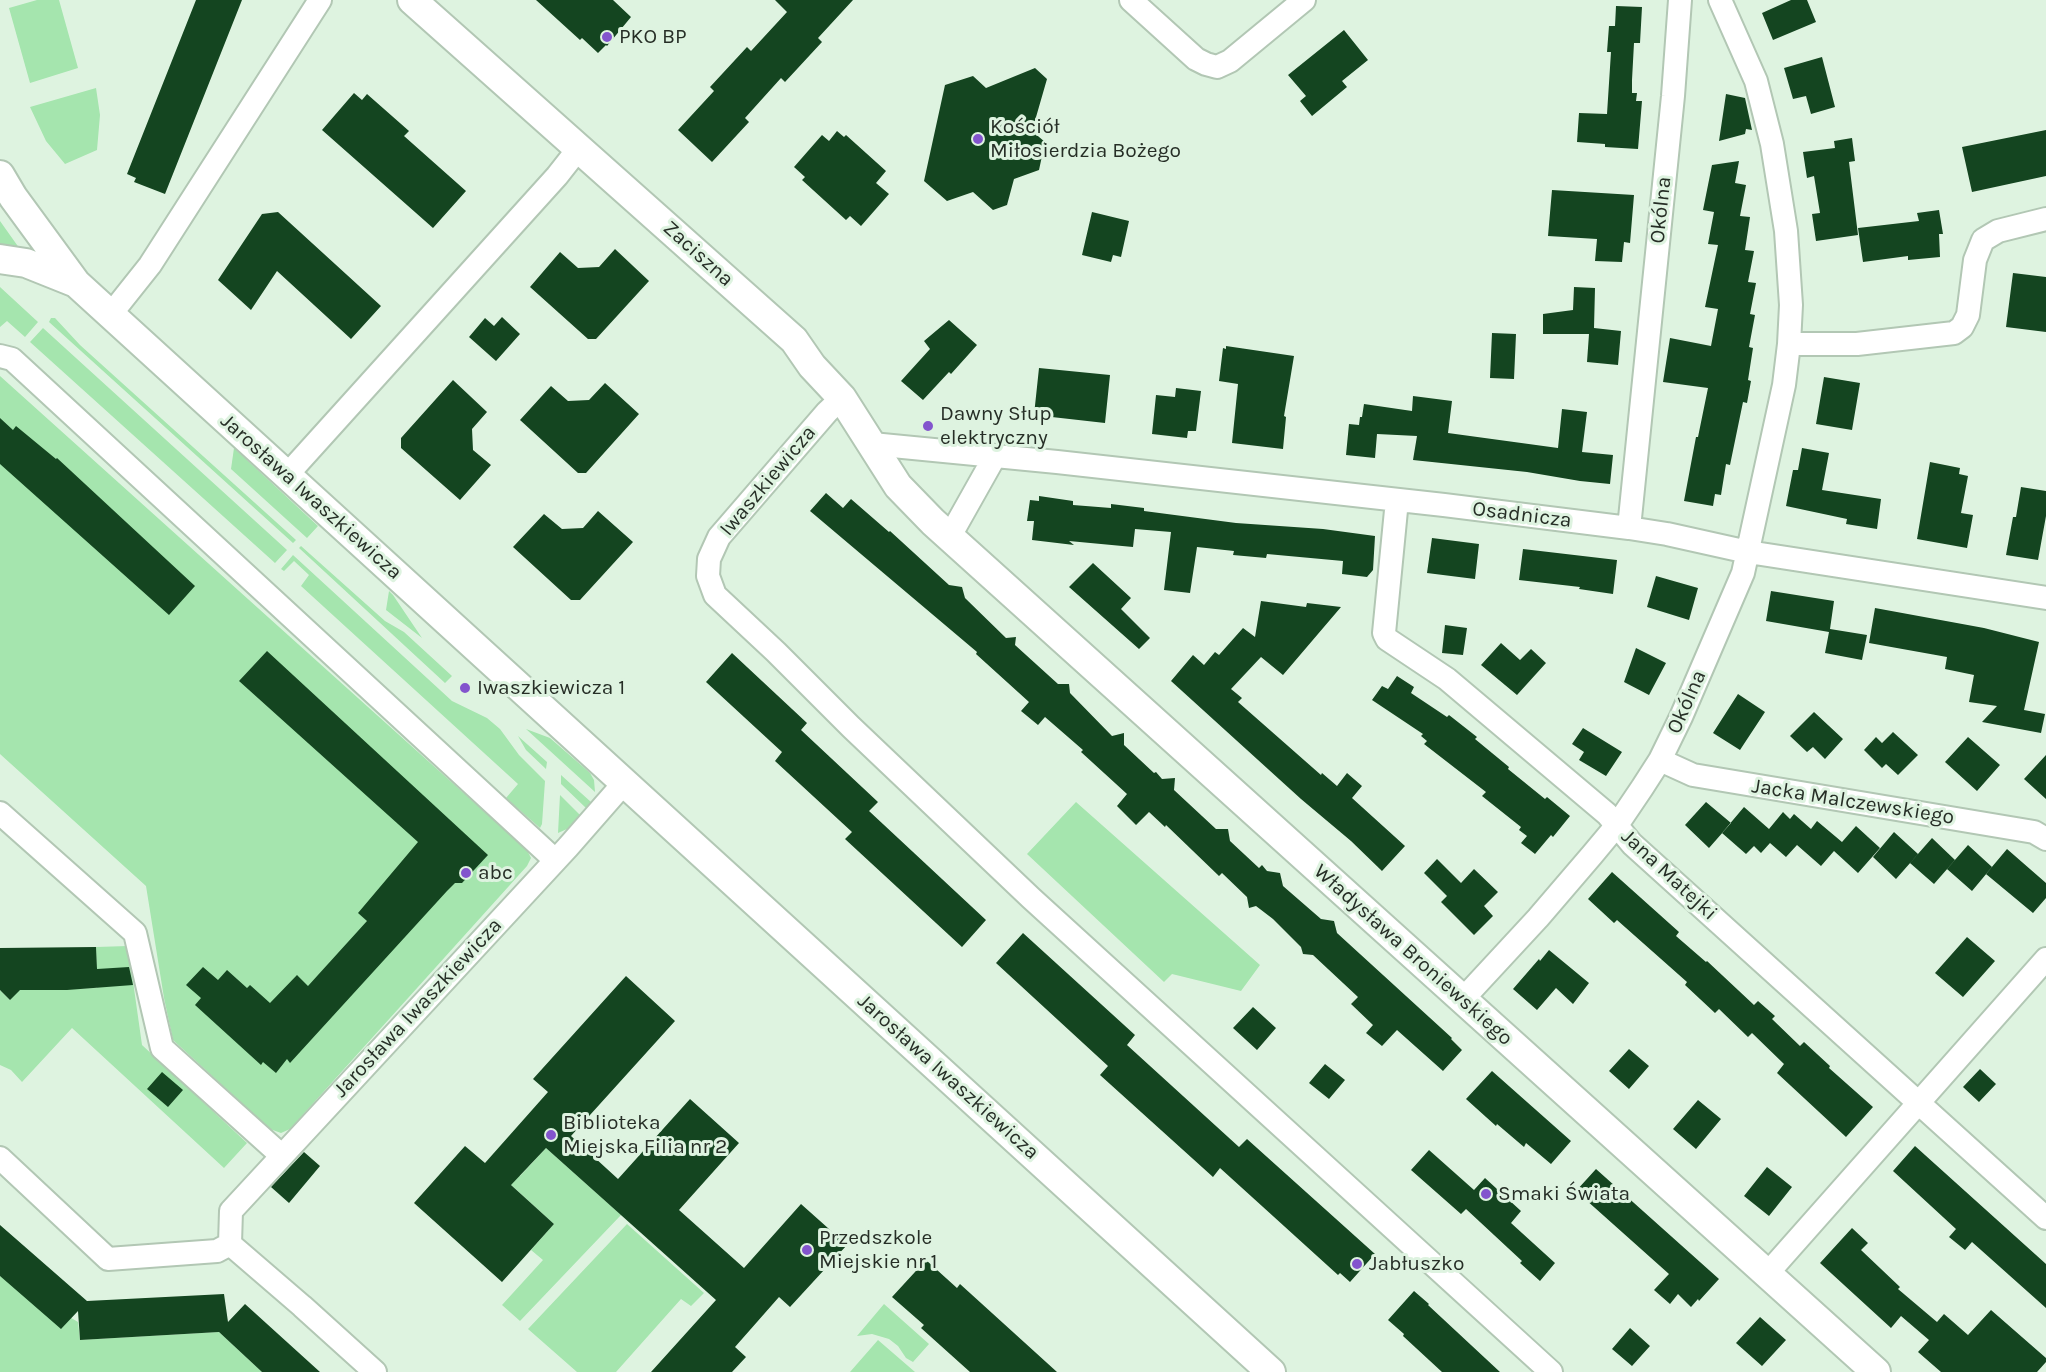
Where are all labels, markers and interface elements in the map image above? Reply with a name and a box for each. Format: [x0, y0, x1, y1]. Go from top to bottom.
place label: PKO BP [619, 24, 687, 50]
marker: PKO BP [600, 30, 614, 44]
place label: Kościół Miłosierdzia Bożego [990, 114, 1181, 164]
marker: Kościół Miłosierdzia Bożego [971, 132, 985, 146]
street label: Okólna [1645, 175, 1677, 245]
street label: Zaciszna [657, 216, 739, 292]
place label: Dawny Słup elektryczny [940, 401, 1052, 451]
street label: Jarosława Iwaszkiewicza [215, 409, 407, 585]
marker: Dawny Słup elektryczny [921, 419, 935, 433]
street label: Iwaszkiewicza [715, 421, 821, 541]
street label: Osadnicza [1471, 496, 1573, 534]
street label: Okólna [1662, 666, 1712, 738]
place label: Iwaszkiewicza 1 [477, 675, 625, 701]
marker: Iwaszkiewicza 1 [458, 681, 472, 695]
street label: Jacka Malczewskiego [1750, 774, 1956, 830]
street label: Jana Matejki [1616, 824, 1722, 926]
street label: Władysława Broniewskiego [1308, 859, 1518, 1051]
place label: abc [478, 860, 513, 886]
marker: abc [459, 866, 473, 880]
street label: Jarosława Iwaszkiewicza [328, 913, 508, 1103]
street label: Jarosława Iwaszkiewicza [852, 989, 1044, 1165]
place label: Biblioteka Miejska Filia nr 2 [563, 1110, 727, 1160]
marker: Biblioteka Miejska Filia nr 2 [544, 1128, 558, 1142]
place label: Smaki Świata [1498, 1181, 1630, 1207]
marker: Smaki Świata [1479, 1187, 1493, 1201]
place label: Przedszkole Miejskie nr 1 [819, 1225, 938, 1275]
marker: Przedszkole Miejskie nr 1 [800, 1243, 814, 1257]
place label: Jabłuszko [1369, 1251, 1464, 1277]
marker: Jabłuszko [1350, 1257, 1364, 1271]

